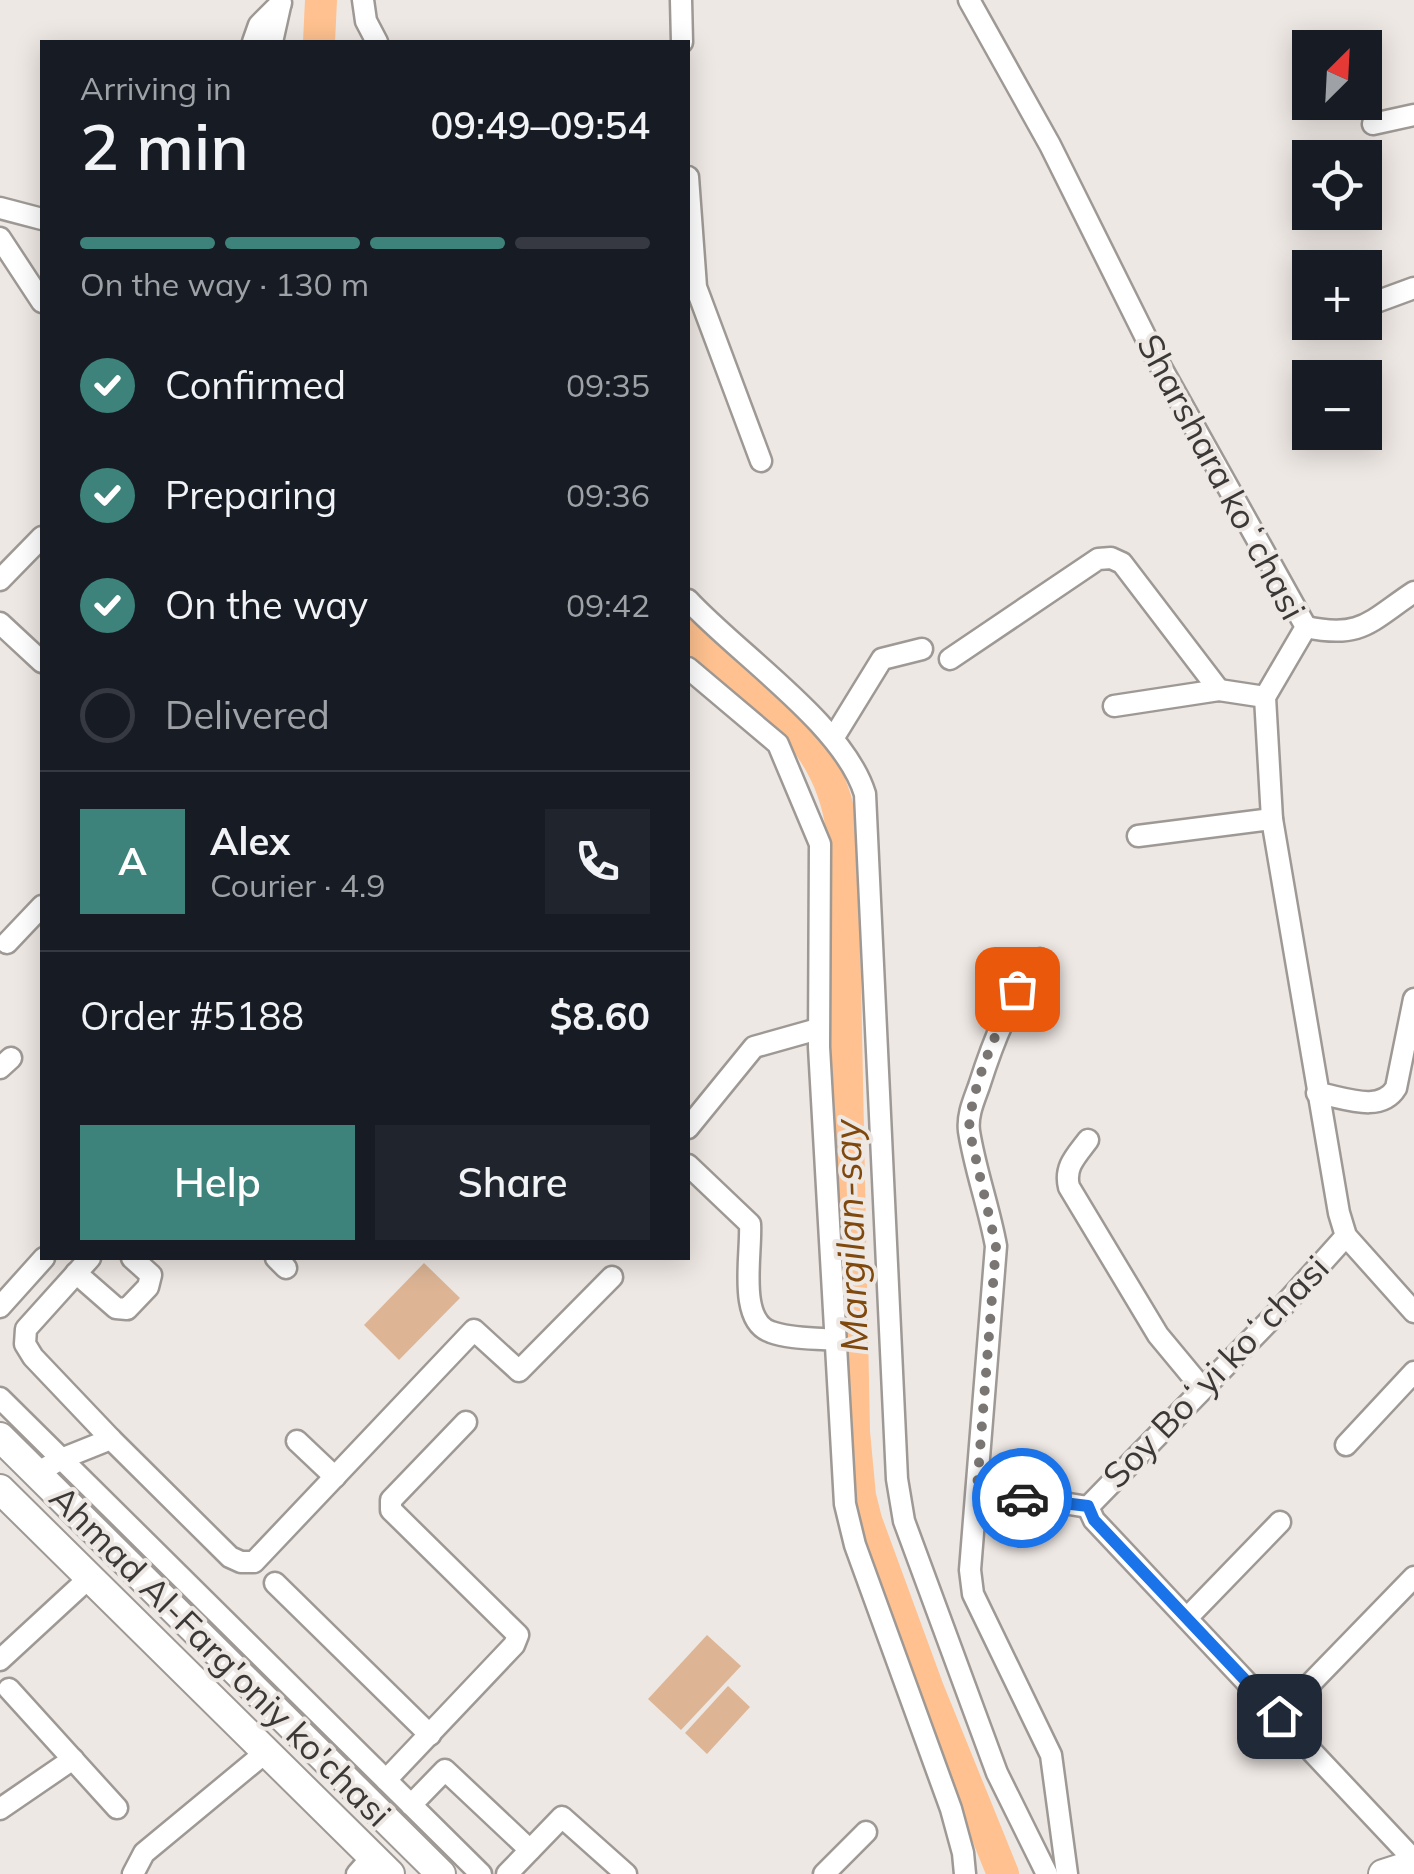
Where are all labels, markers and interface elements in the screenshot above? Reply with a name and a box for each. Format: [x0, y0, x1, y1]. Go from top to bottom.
north arrow [1292, 30, 1382, 120]
map controls [1292, 30, 1382, 450]
text: Arriving in [80, 68, 232, 108]
text: 09:49–09:54 [430, 101, 650, 149]
text: 2 min [80, 105, 249, 186]
button: locate [1292, 140, 1382, 230]
button: + [1292, 250, 1382, 340]
text: On the way · 130 m [80, 264, 369, 304]
street label: Sharshara koʻchasi [1128, 326, 1316, 627]
icon: check [80, 358, 135, 413]
button: − [1292, 360, 1382, 450]
text: Confirmed [165, 361, 346, 409]
text: 09:35 [566, 365, 650, 405]
icon: check [80, 468, 135, 523]
text: Preparing [165, 471, 337, 519]
text: 09:36 [566, 475, 650, 515]
icon: check [80, 578, 135, 633]
text: On the way [165, 581, 368, 629]
text: 09:42 [566, 585, 650, 625]
text: Delivered [165, 691, 330, 739]
button: phone [545, 809, 650, 914]
text: Alex [210, 817, 290, 865]
text: A [118, 837, 147, 885]
text: Courier · 4.9 [210, 865, 386, 905]
pin [975, 947, 1060, 1032]
icon: bag [990, 962, 1045, 1017]
text: Order #5188 [80, 992, 304, 1040]
text: $8.60 [549, 992, 650, 1040]
water label: Margilan-say [822, 1117, 878, 1353]
button: Help [80, 1125, 355, 1240]
button: Share [375, 1125, 650, 1240]
street label: Soy Boʻyi koʻchasi [1093, 1246, 1337, 1497]
courier [972, 1448, 1072, 1548]
icon: car [995, 1471, 1050, 1526]
street label: Ahmad Al-Farg'oniy ko'chasi [41, 1475, 401, 1835]
pin [1237, 1674, 1322, 1759]
icon: home [1252, 1689, 1307, 1744]

